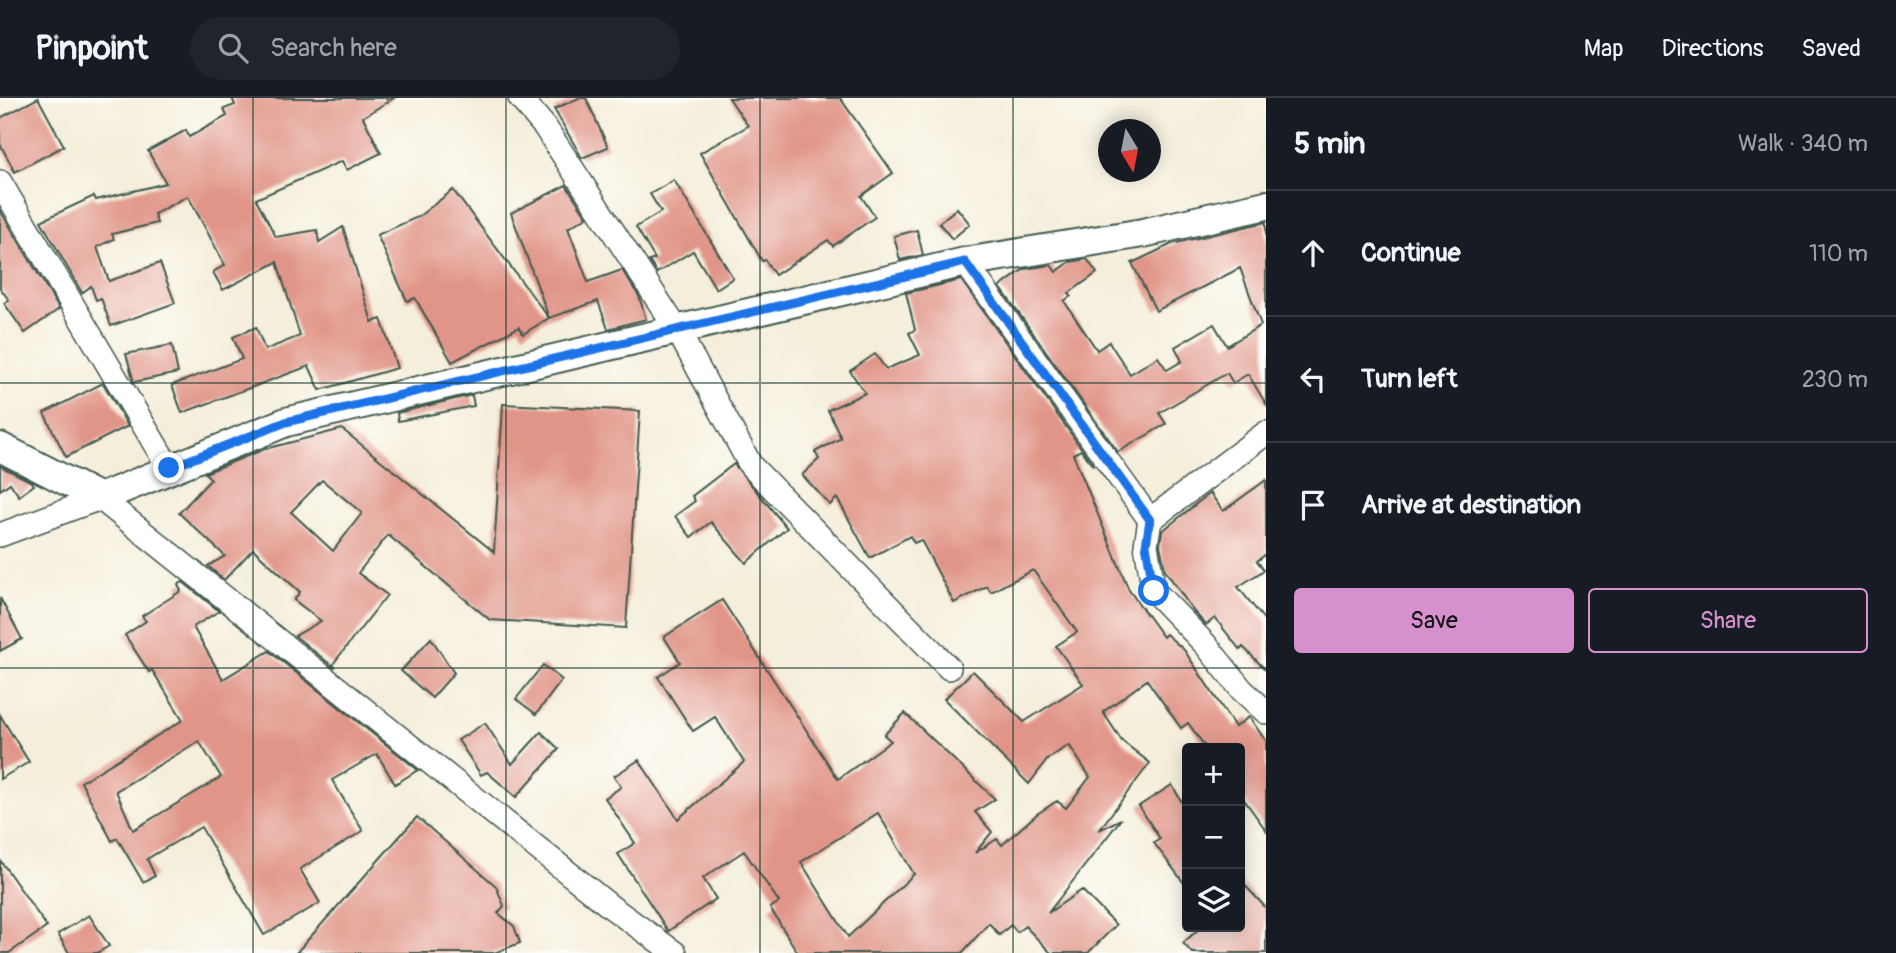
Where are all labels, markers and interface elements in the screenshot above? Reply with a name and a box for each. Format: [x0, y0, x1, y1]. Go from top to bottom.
search box [190, 17, 680, 80]
text: Pinpoint [35, 28, 148, 69]
icon: search [214, 29, 252, 67]
text: Search here [270, 32, 397, 64]
text: Map [1584, 34, 1624, 63]
text: Directions [1662, 34, 1763, 63]
text: Saved [1801, 34, 1861, 63]
north arrow [1098, 119, 1161, 182]
text: 5 min [1294, 125, 1365, 162]
text: Walk · 340 m [1738, 129, 1868, 158]
icon: ahead [1294, 234, 1332, 272]
text: Continue [1361, 237, 1461, 269]
text: 110 m [1809, 239, 1868, 268]
icon: left [1294, 360, 1332, 398]
text: Turn left [1361, 363, 1457, 395]
text: 230 m [1802, 365, 1868, 394]
route end [153, 452, 184, 483]
icon: arrive [1294, 486, 1332, 524]
text: Arrive at destination [1361, 489, 1581, 521]
route start [1138, 575, 1169, 606]
button: Save [1294, 588, 1574, 653]
button: Share [1588, 588, 1868, 653]
map controls [1182, 743, 1245, 932]
button: + [1182, 743, 1245, 806]
button: − [1182, 806, 1245, 869]
button: layers [1182, 869, 1245, 932]

